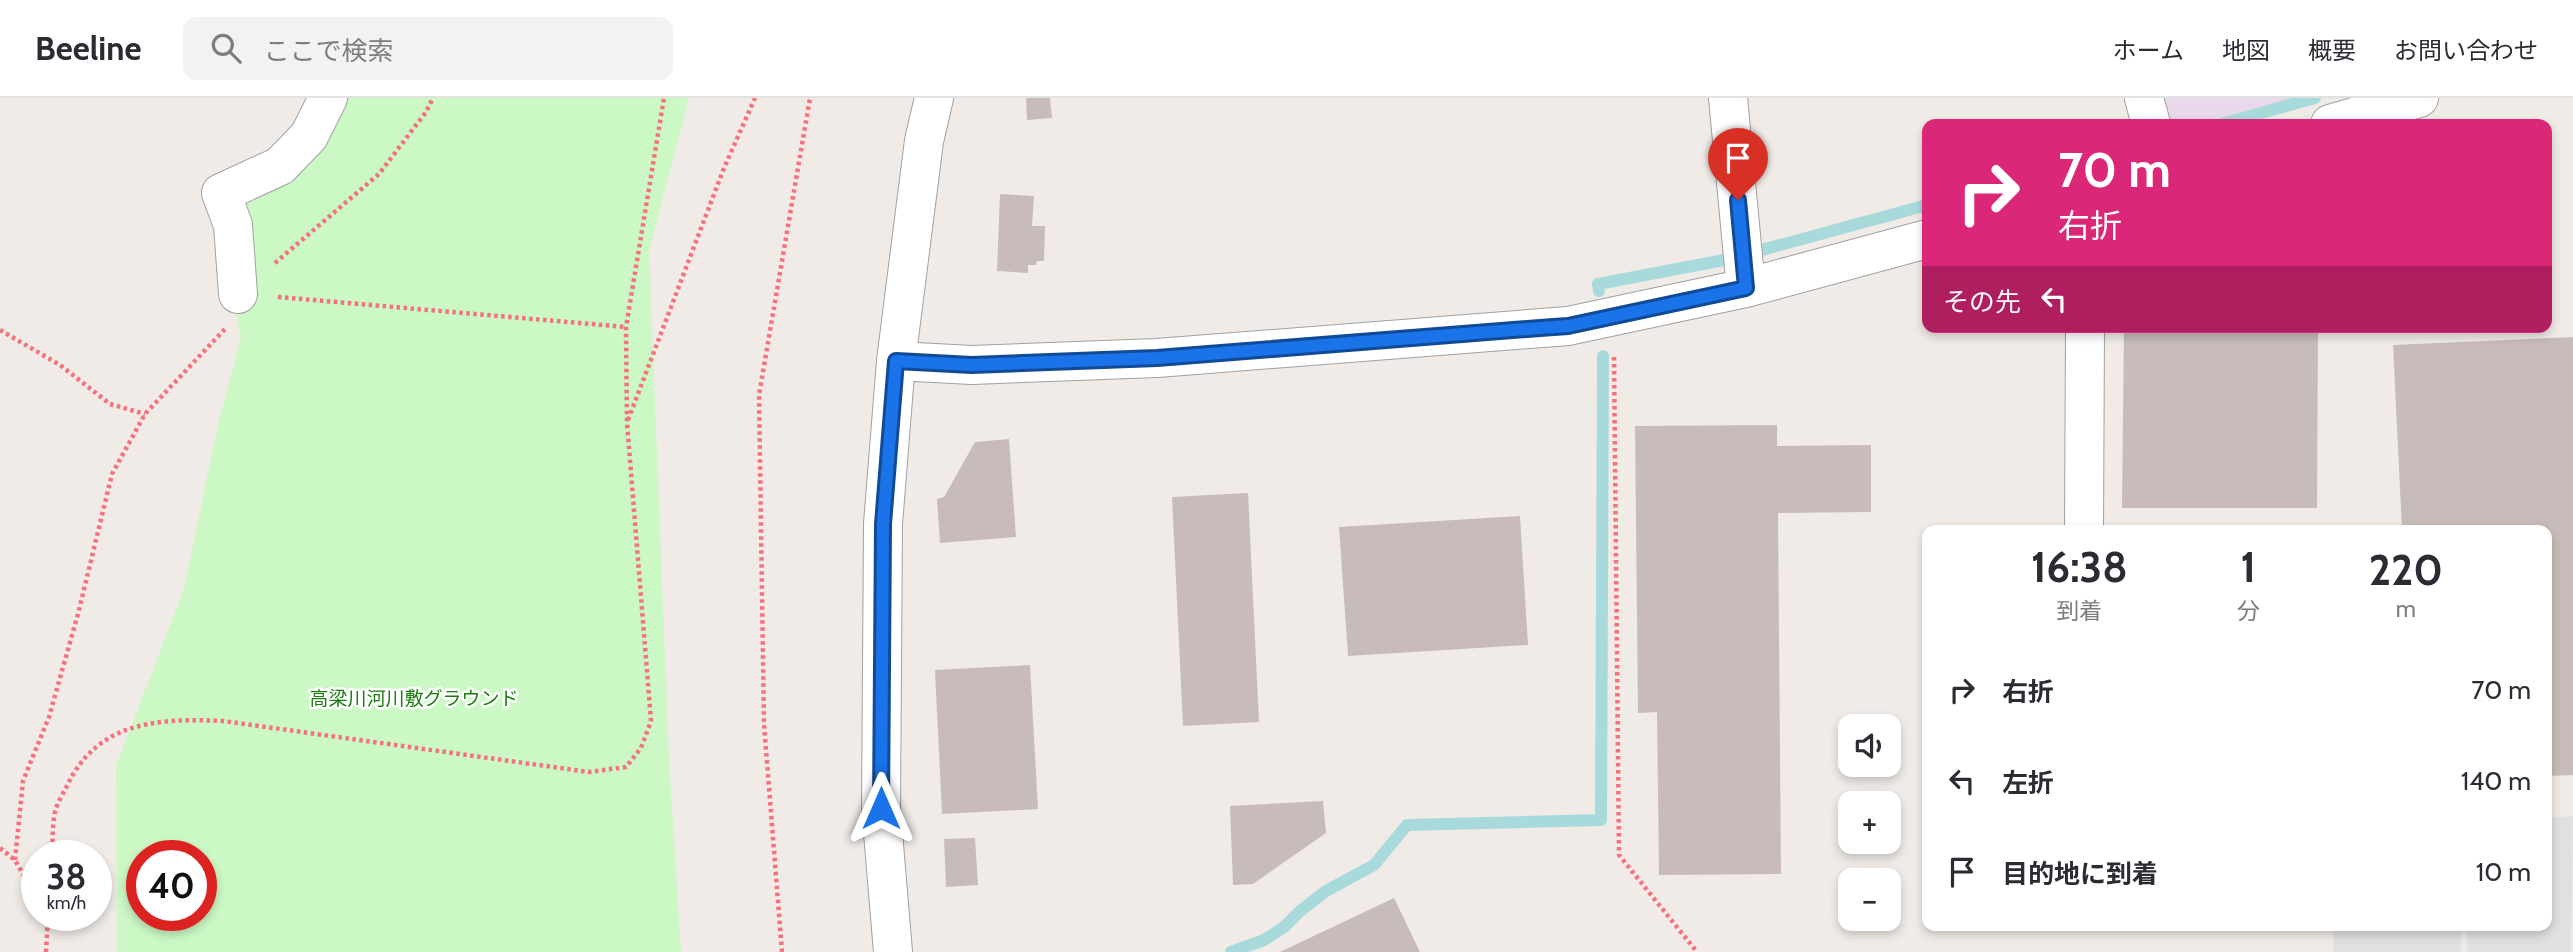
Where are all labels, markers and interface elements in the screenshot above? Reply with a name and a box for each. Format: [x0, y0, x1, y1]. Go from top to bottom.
search box [183, 17, 673, 80]
text: Beeline [35, 28, 141, 68]
icon: search [207, 29, 245, 67]
text: ここで検索 [263, 35, 393, 67]
text: ホーム [2113, 36, 2184, 65]
text: 地図 [2222, 36, 2270, 65]
text: 概要 [2308, 36, 2356, 65]
text: お問い合わせ [2394, 36, 2538, 65]
pin [1708, 128, 1768, 200]
icon: arrive [1719, 139, 1757, 177]
text: 70 m [2058, 140, 2171, 199]
icon: right [1943, 147, 2034, 238]
text: 右折 [2058, 206, 2122, 245]
icon: left [2035, 280, 2073, 318]
text: その先 [1943, 286, 2021, 318]
text: 16:38 [2031, 541, 2128, 593]
text: 1 [2240, 541, 2256, 593]
text: 220 [2369, 544, 2443, 596]
text: m [2396, 595, 2416, 623]
text: 到着 [2056, 597, 2102, 625]
text: 分 [2237, 597, 2260, 625]
icon: right [1943, 671, 1981, 709]
text: 70 m [2471, 674, 2531, 706]
text: 右折 [2002, 676, 2054, 708]
park label: 高梁川河川敷グラウンド [309, 687, 519, 710]
map controls [1838, 714, 1901, 931]
button: sound [1838, 714, 1901, 777]
icon: left [1943, 762, 1981, 800]
text: 140 m [2461, 765, 2531, 797]
text: 左折 [2002, 767, 2054, 799]
position arrow [844, 771, 918, 845]
button: + [1838, 791, 1901, 854]
speed limit sign: 40 [126, 840, 217, 931]
icon: arrive [1943, 853, 1981, 891]
text: 38 [46, 855, 87, 898]
text: 10 m [2476, 856, 2531, 888]
text: 目的地に到着 [2002, 858, 2158, 890]
button: − [1838, 868, 1901, 931]
text: km/h [47, 892, 86, 914]

